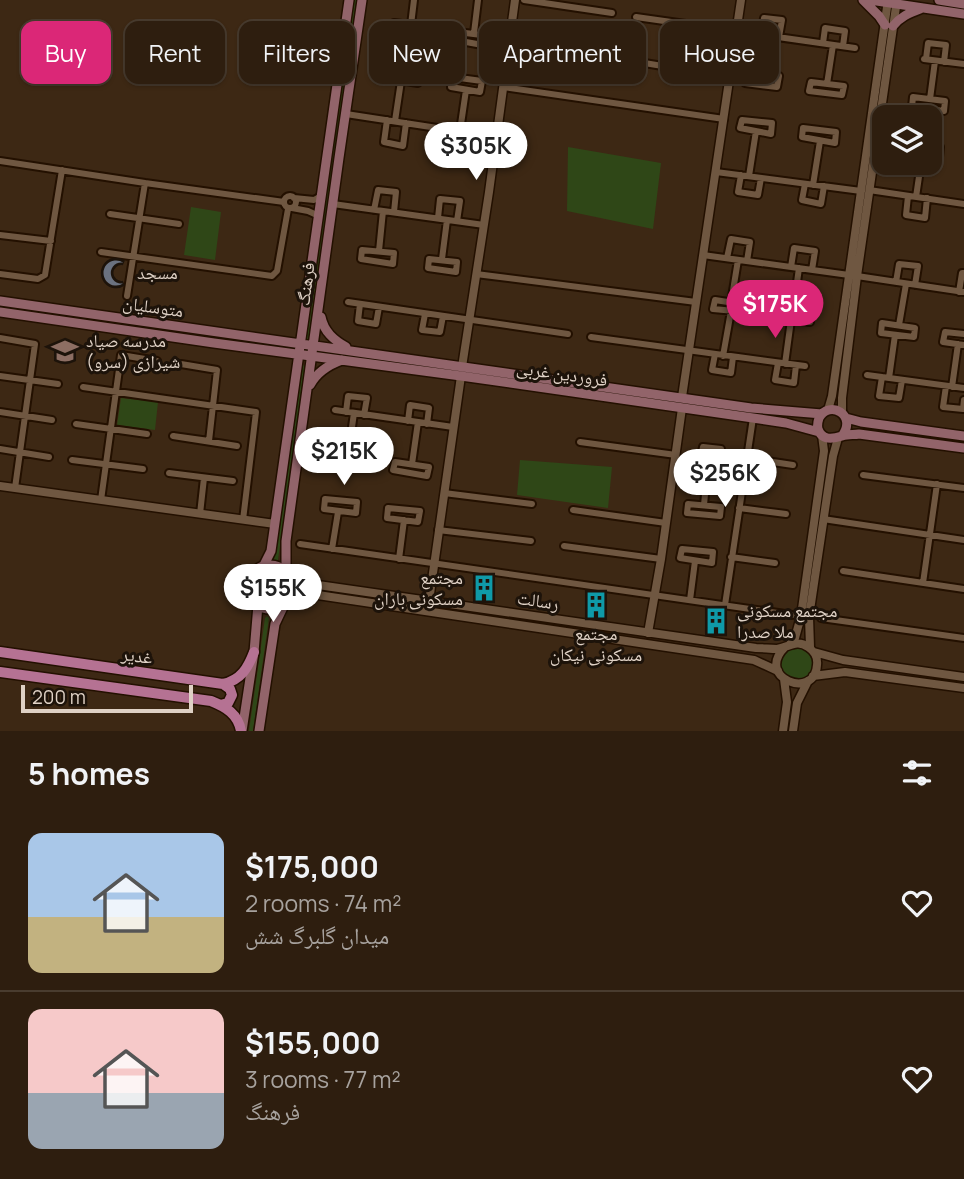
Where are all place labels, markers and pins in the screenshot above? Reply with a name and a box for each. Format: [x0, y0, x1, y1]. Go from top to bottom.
pin: $305K [427, 122, 525, 182]
mosque icon: مسجد [101, 258, 131, 288]
place label: مسجد [137, 260, 178, 284]
pin: $175K [726, 280, 824, 340]
place label: مدرسه صیاد شیرازی (سرو) [86, 328, 180, 373]
school or university icon: مدرسه صیاد شیرازی (سرو) [50, 336, 80, 366]
pin: $215K [295, 428, 393, 487]
pin: $256K [676, 449, 774, 509]
pin: $155K [224, 564, 322, 624]
place label: مجتمع مسکونی باران [374, 565, 463, 610]
building icon: مجتمع مسکونی باران [469, 573, 499, 603]
building icon: مجتمع مسکونی نیکان [581, 590, 611, 620]
place label: مجتمع مسکونی ملا صدرا [737, 598, 837, 643]
building icon: مجتمع مسکونی ملا صدرا [701, 606, 731, 636]
place label: مجتمع مسکونی نیکان [550, 621, 642, 666]

